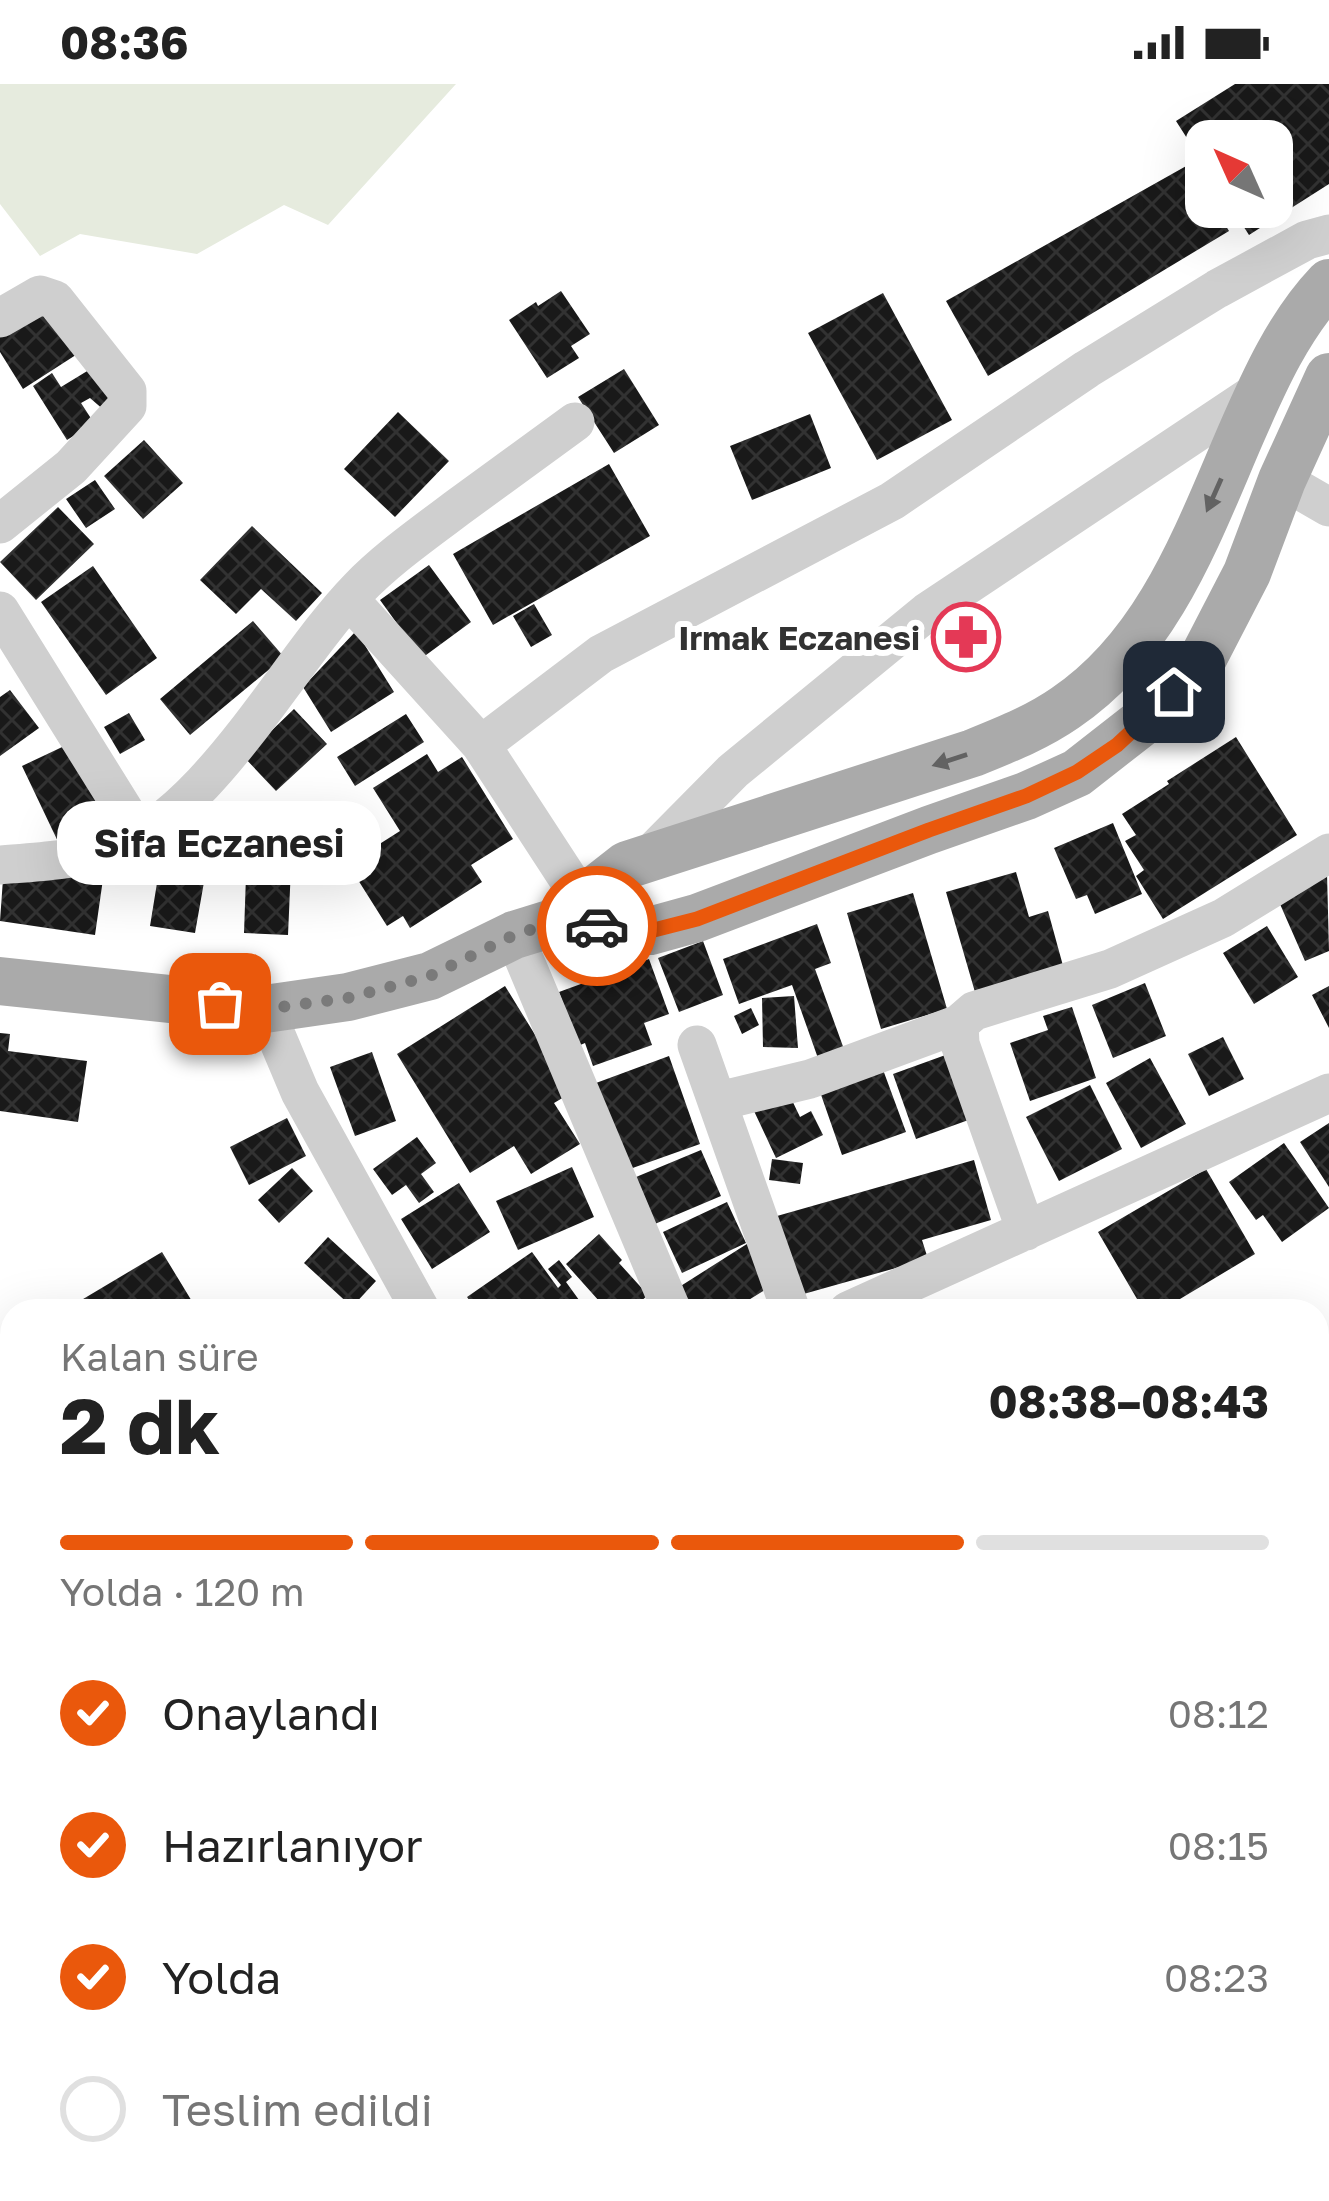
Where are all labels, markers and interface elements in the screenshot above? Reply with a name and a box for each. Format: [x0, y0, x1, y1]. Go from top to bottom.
text: 08:36 [60, 15, 188, 69]
north arrow [1185, 120, 1293, 228]
map controls [1185, 120, 1293, 228]
one-way arrow [1203, 478, 1223, 513]
pharmacy icon: Irmak Eczanesi [931, 602, 1001, 672]
place label: Irmak Eczanesi [678, 618, 920, 657]
pin [1123, 641, 1225, 743]
icon: home [1141, 659, 1207, 725]
one-way arrow [931, 752, 968, 770]
callout: Sifa Eczanesi [58, 800, 382, 884]
text: Sifa Eczanesi [94, 819, 344, 866]
courier [537, 866, 657, 986]
icon: car [564, 893, 630, 959]
pin [169, 953, 271, 1055]
icon: bag [187, 971, 253, 1037]
text: Kalan süre [60, 1333, 259, 1380]
text: 08:38–08:43 [988, 1374, 1269, 1428]
text: 2 dk [60, 1378, 220, 1471]
text: Yolda · 120 m [60, 1568, 305, 1615]
icon: check [60, 1680, 126, 1746]
text: Onaylandı [162, 1686, 380, 1740]
text: 08:12 [1168, 1690, 1269, 1737]
icon: check [60, 1812, 126, 1878]
text: Hazırlanıyor [162, 1818, 423, 1872]
text: 08:15 [1168, 1822, 1269, 1869]
icon: check [60, 1944, 126, 2010]
text: Yolda [162, 1950, 281, 2004]
text: 08:23 [1164, 1954, 1269, 2001]
text: Teslim edildi [162, 2082, 433, 2136]

